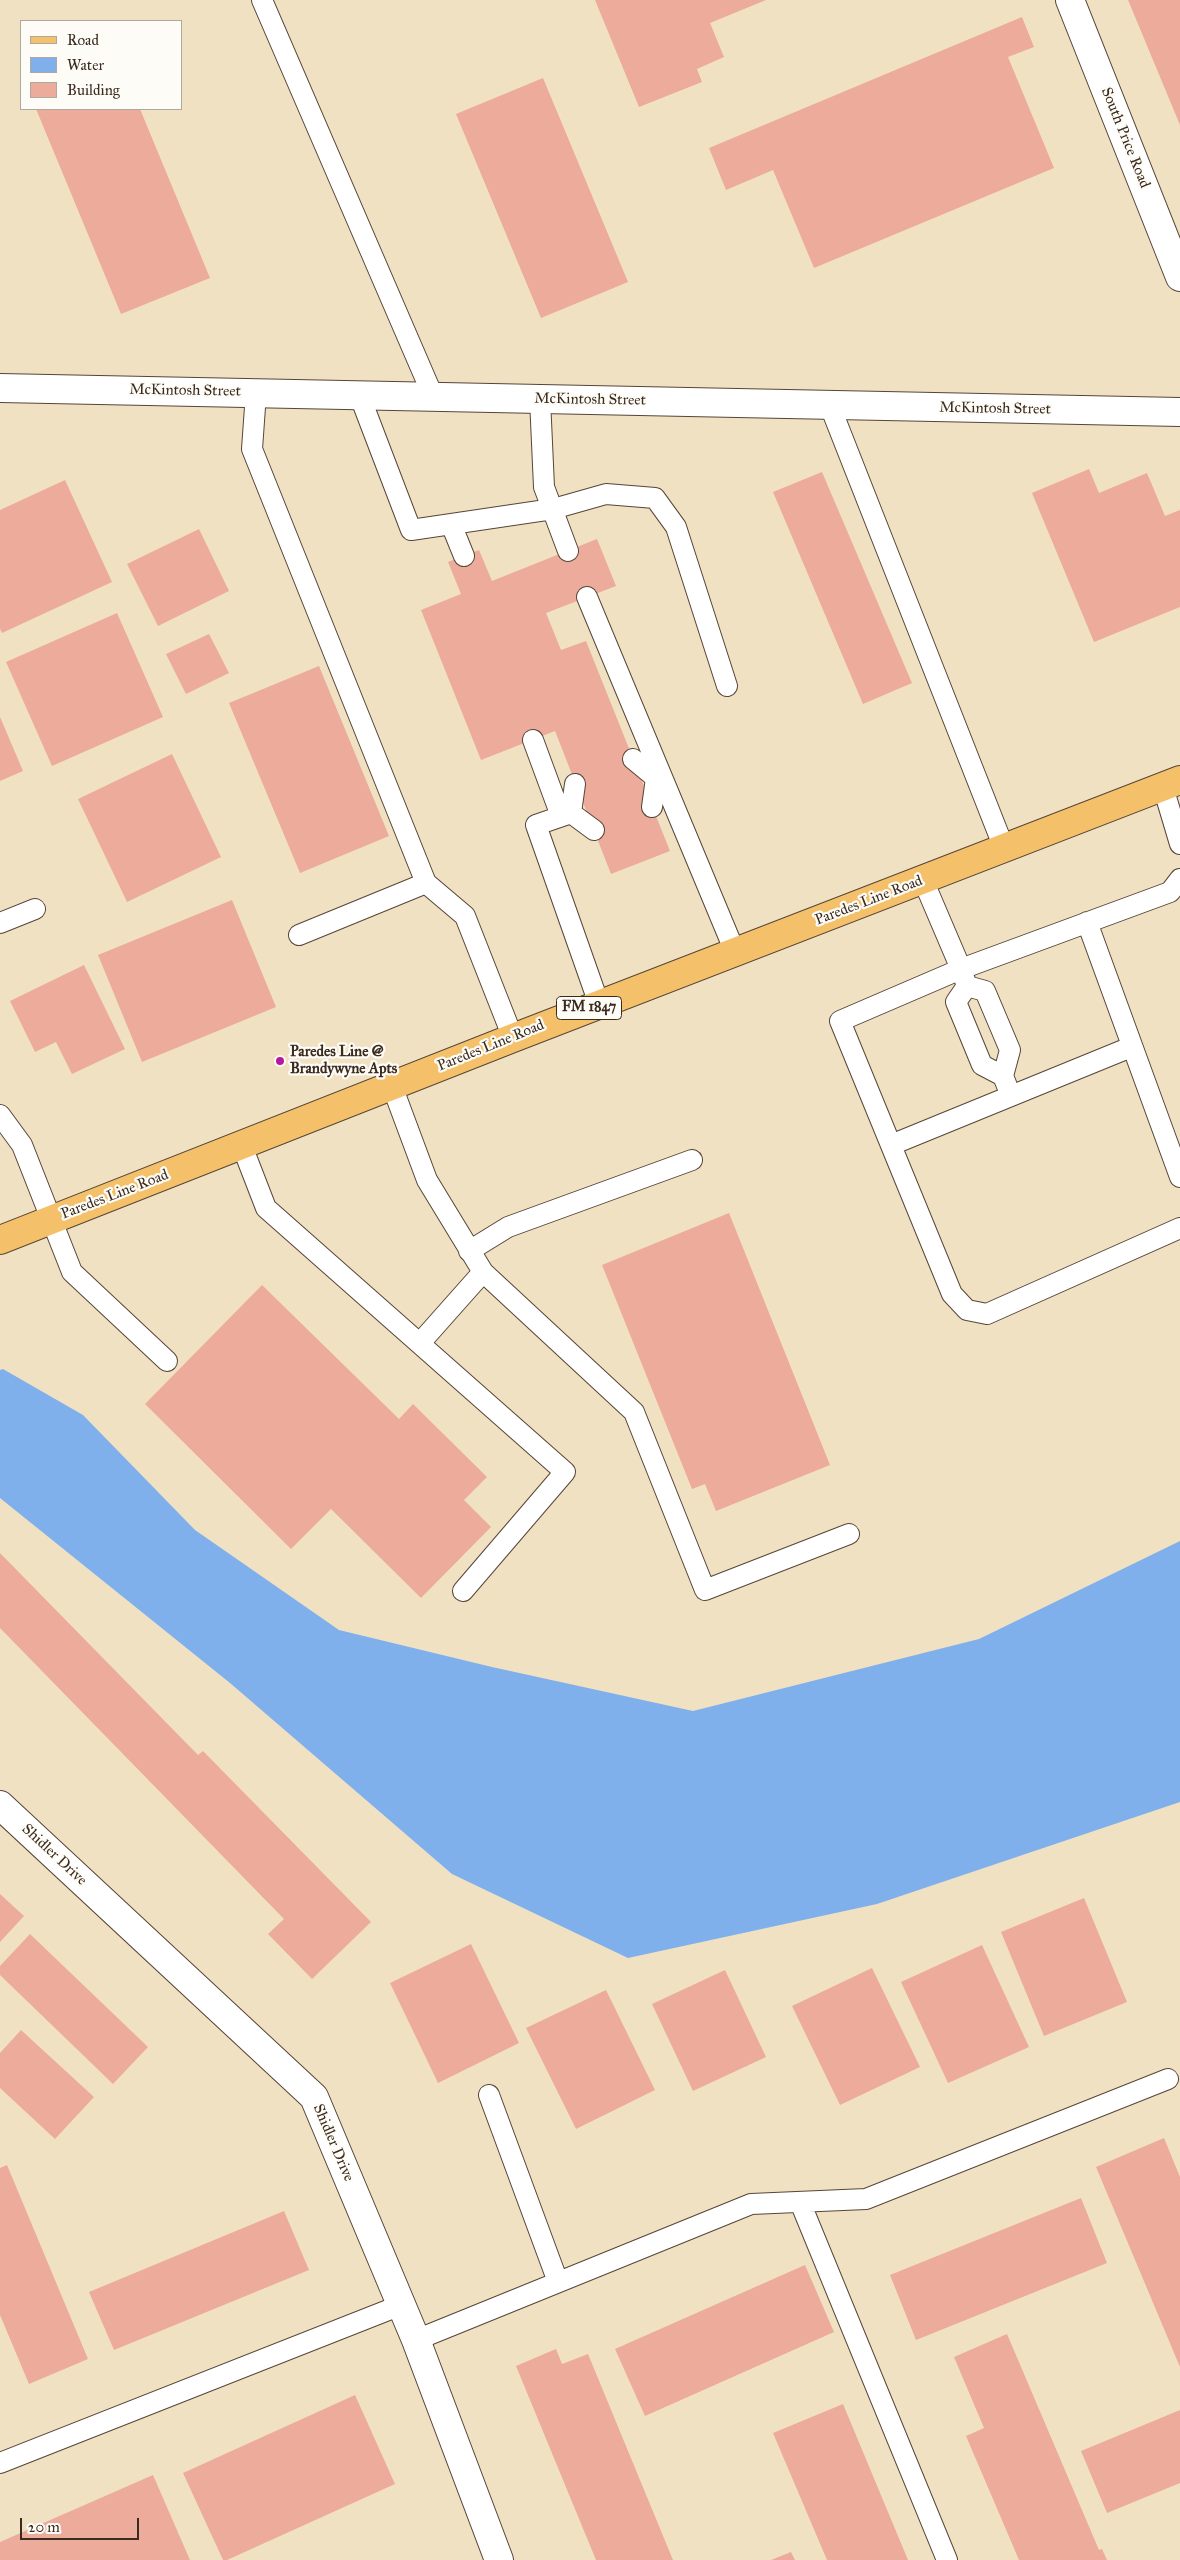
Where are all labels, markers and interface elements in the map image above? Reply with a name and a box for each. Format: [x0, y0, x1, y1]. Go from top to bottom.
legend [20, 20, 182, 110]
text: Road [67, 31, 99, 49]
text: Water [67, 56, 104, 74]
text: Building [67, 81, 120, 99]
street label: South Price Road [1097, 85, 1153, 191]
street label: McKintosh Street [129, 381, 241, 401]
street label: McKintosh Street [534, 390, 646, 410]
street label: McKintosh Street [939, 399, 1051, 419]
street label: Paredes Line Road [813, 872, 925, 930]
road number: FM 1847 [556, 996, 622, 1020]
street label: Paredes Line Road [435, 1016, 547, 1076]
place label: Paredes Line @ Brandywyne Apts [290, 1043, 397, 1078]
marker: Paredes Line @ Brandywyne Apts [274, 1055, 286, 1067]
street label: Paredes Line Road [59, 1166, 171, 1224]
street label: Shidler Drive [18, 1820, 90, 1890]
street label: Shidler Drive [309, 2102, 357, 2184]
scale bar [22, 2508, 141, 2540]
text: 20 m [28, 2518, 60, 2536]

